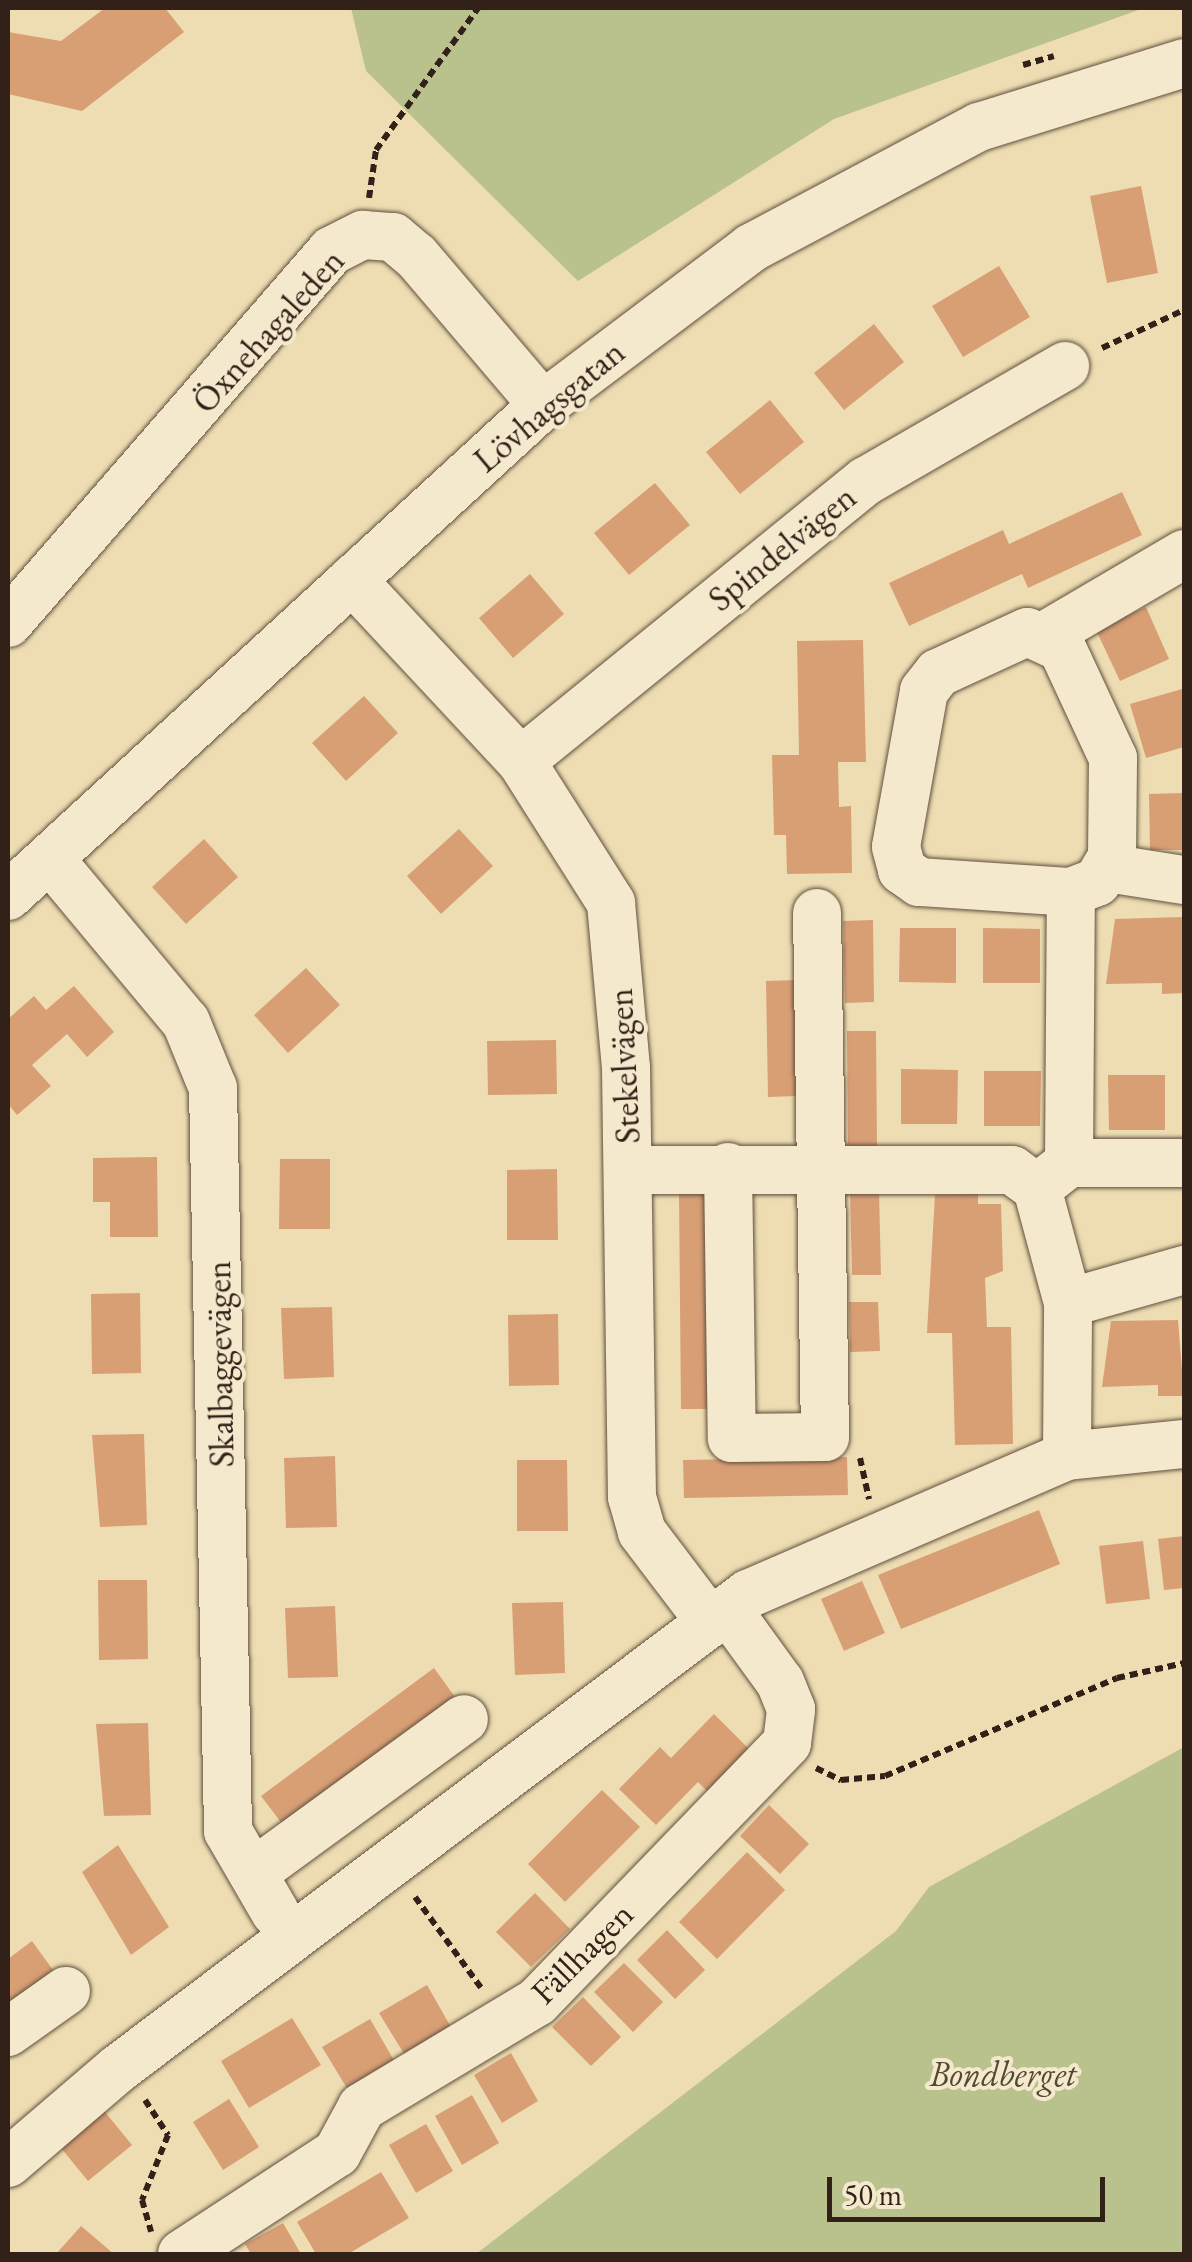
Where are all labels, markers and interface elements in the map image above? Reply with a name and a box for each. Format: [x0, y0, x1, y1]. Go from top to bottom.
street label: Öxnehagaleden [183, 240, 353, 422]
street label: Lövhagsgatan [465, 331, 633, 481]
street label: Spindelvägen [700, 476, 864, 620]
street label: Stekelvägen [599, 987, 649, 1145]
street label: Skalbaggevägen [197, 1260, 243, 1468]
street label: Fällhagen [522, 1893, 642, 2013]
park label: Bondberget [930, 2053, 1076, 2095]
scale bar [832, 2157, 1110, 2219]
text: 50 m [844, 2175, 902, 2214]

